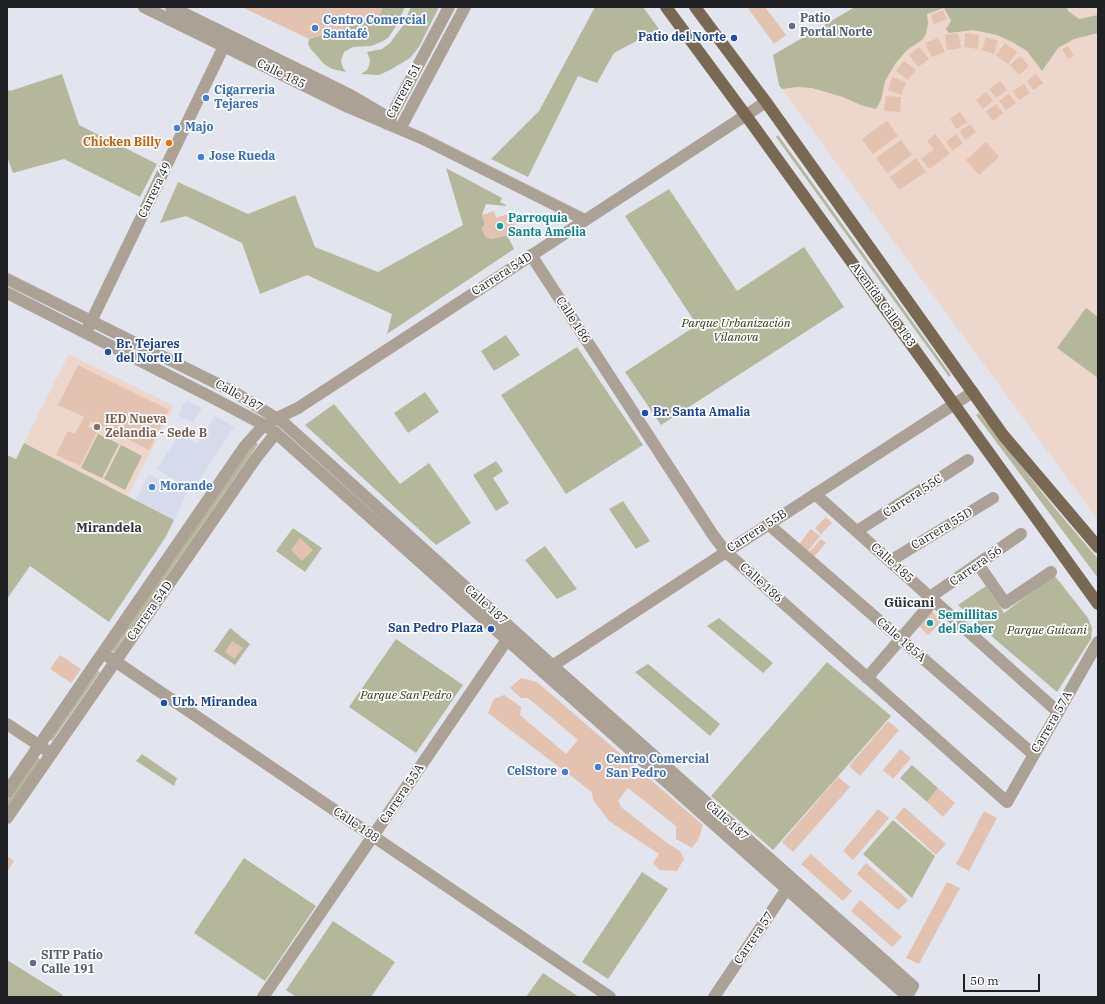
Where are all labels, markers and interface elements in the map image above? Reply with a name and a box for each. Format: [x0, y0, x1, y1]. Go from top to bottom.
place label: Patio Portal Norte [800, 12, 873, 40]
place label: Centro Comercial Santafé [323, 14, 426, 42]
marker: Patio Portal Norte [787, 21, 797, 31]
marker: Centro Comercial Santafé [310, 23, 320, 33]
place label: Patio del Norte [638, 31, 726, 45]
marker: Patio del Norte [729, 33, 739, 43]
street label: Calle 185 [254, 56, 308, 92]
street label: Carrera 51 [383, 61, 425, 121]
place label: Cigarreria Tejares [214, 84, 275, 112]
marker: Cigarreria Tejares [201, 93, 211, 103]
place label: Majo [185, 121, 213, 135]
marker: Majo [172, 123, 182, 133]
place label: Chicken Billy [83, 136, 161, 150]
marker: Chicken Billy [164, 138, 174, 148]
place label: Jose Rueda [209, 150, 275, 164]
marker: Jose Rueda [196, 152, 206, 162]
street label: Carrera 49 [135, 160, 175, 220]
place label: Parroquia Santa Amelia [508, 212, 586, 240]
marker: Parroquia Santa Amelia [495, 221, 505, 231]
street label: Carrera 54D [469, 249, 535, 299]
street label: Avenida Calle 183 [848, 260, 918, 350]
street label: Calle 186 [553, 294, 593, 346]
park label: Parque Urbanización Vilanova [681, 317, 791, 345]
place label: Br. Tejares del Norte II [116, 338, 183, 366]
marker: Br. Tejares del Norte II [103, 347, 113, 357]
street label: Calle 187 [213, 377, 265, 415]
place label: Br. Santa Amalia [653, 406, 750, 420]
marker: Br. Santa Amalia [640, 408, 650, 418]
place label: IED Nueva Zelandia - Sede B [105, 413, 207, 441]
marker: IED Nueva Zelandia - Sede B [92, 422, 102, 432]
street label: Carrera 55C [881, 471, 945, 521]
place label: Morande [160, 480, 213, 494]
marker: Morande [147, 482, 157, 492]
street label: Carrera 55D [909, 505, 975, 553]
street label: Carrera 55B [724, 506, 790, 556]
district label: Mirandela [76, 520, 142, 536]
street label: Calle 185 [868, 540, 916, 586]
street label: Carrera 56 [947, 543, 1005, 589]
street label: Calle 186 [737, 560, 785, 606]
street label: Carrera 54D [124, 579, 176, 643]
street label: Calle 187 [462, 582, 510, 628]
district label: Güicani [884, 595, 934, 611]
place label: Semillitas del Saber [938, 609, 997, 637]
street label: Calle 185A [873, 615, 929, 665]
marker: Semillitas del Saber [925, 618, 935, 628]
place label: San Pedro Plaza [388, 622, 483, 636]
marker: San Pedro Plaza [486, 624, 496, 634]
park label: Parque Guicani [1007, 624, 1087, 638]
park label: Parque San Pedro [360, 689, 452, 703]
street label: Carrera 57A [1029, 689, 1075, 755]
place label: Urb. Mirandea [172, 696, 257, 710]
marker: Urb. Mirandea [159, 698, 169, 708]
place label: Centro Comercial San Pedro [606, 753, 709, 781]
street label: Carrera 55A [377, 762, 427, 826]
marker: Centro Comercial San Pedro [593, 762, 603, 772]
place label: CelStore [507, 765, 557, 779]
marker: CelStore [560, 767, 570, 777]
street label: Calle 187 [703, 798, 751, 844]
street label: Calle 188 [330, 804, 382, 846]
street label: Carrera 57 [731, 909, 777, 967]
place label: SITP Patio Calle 191 [41, 949, 103, 977]
marker: SITP Patio Calle 191 [28, 958, 38, 968]
scale bar [965, 966, 1042, 992]
text: 50 m [970, 973, 999, 988]

